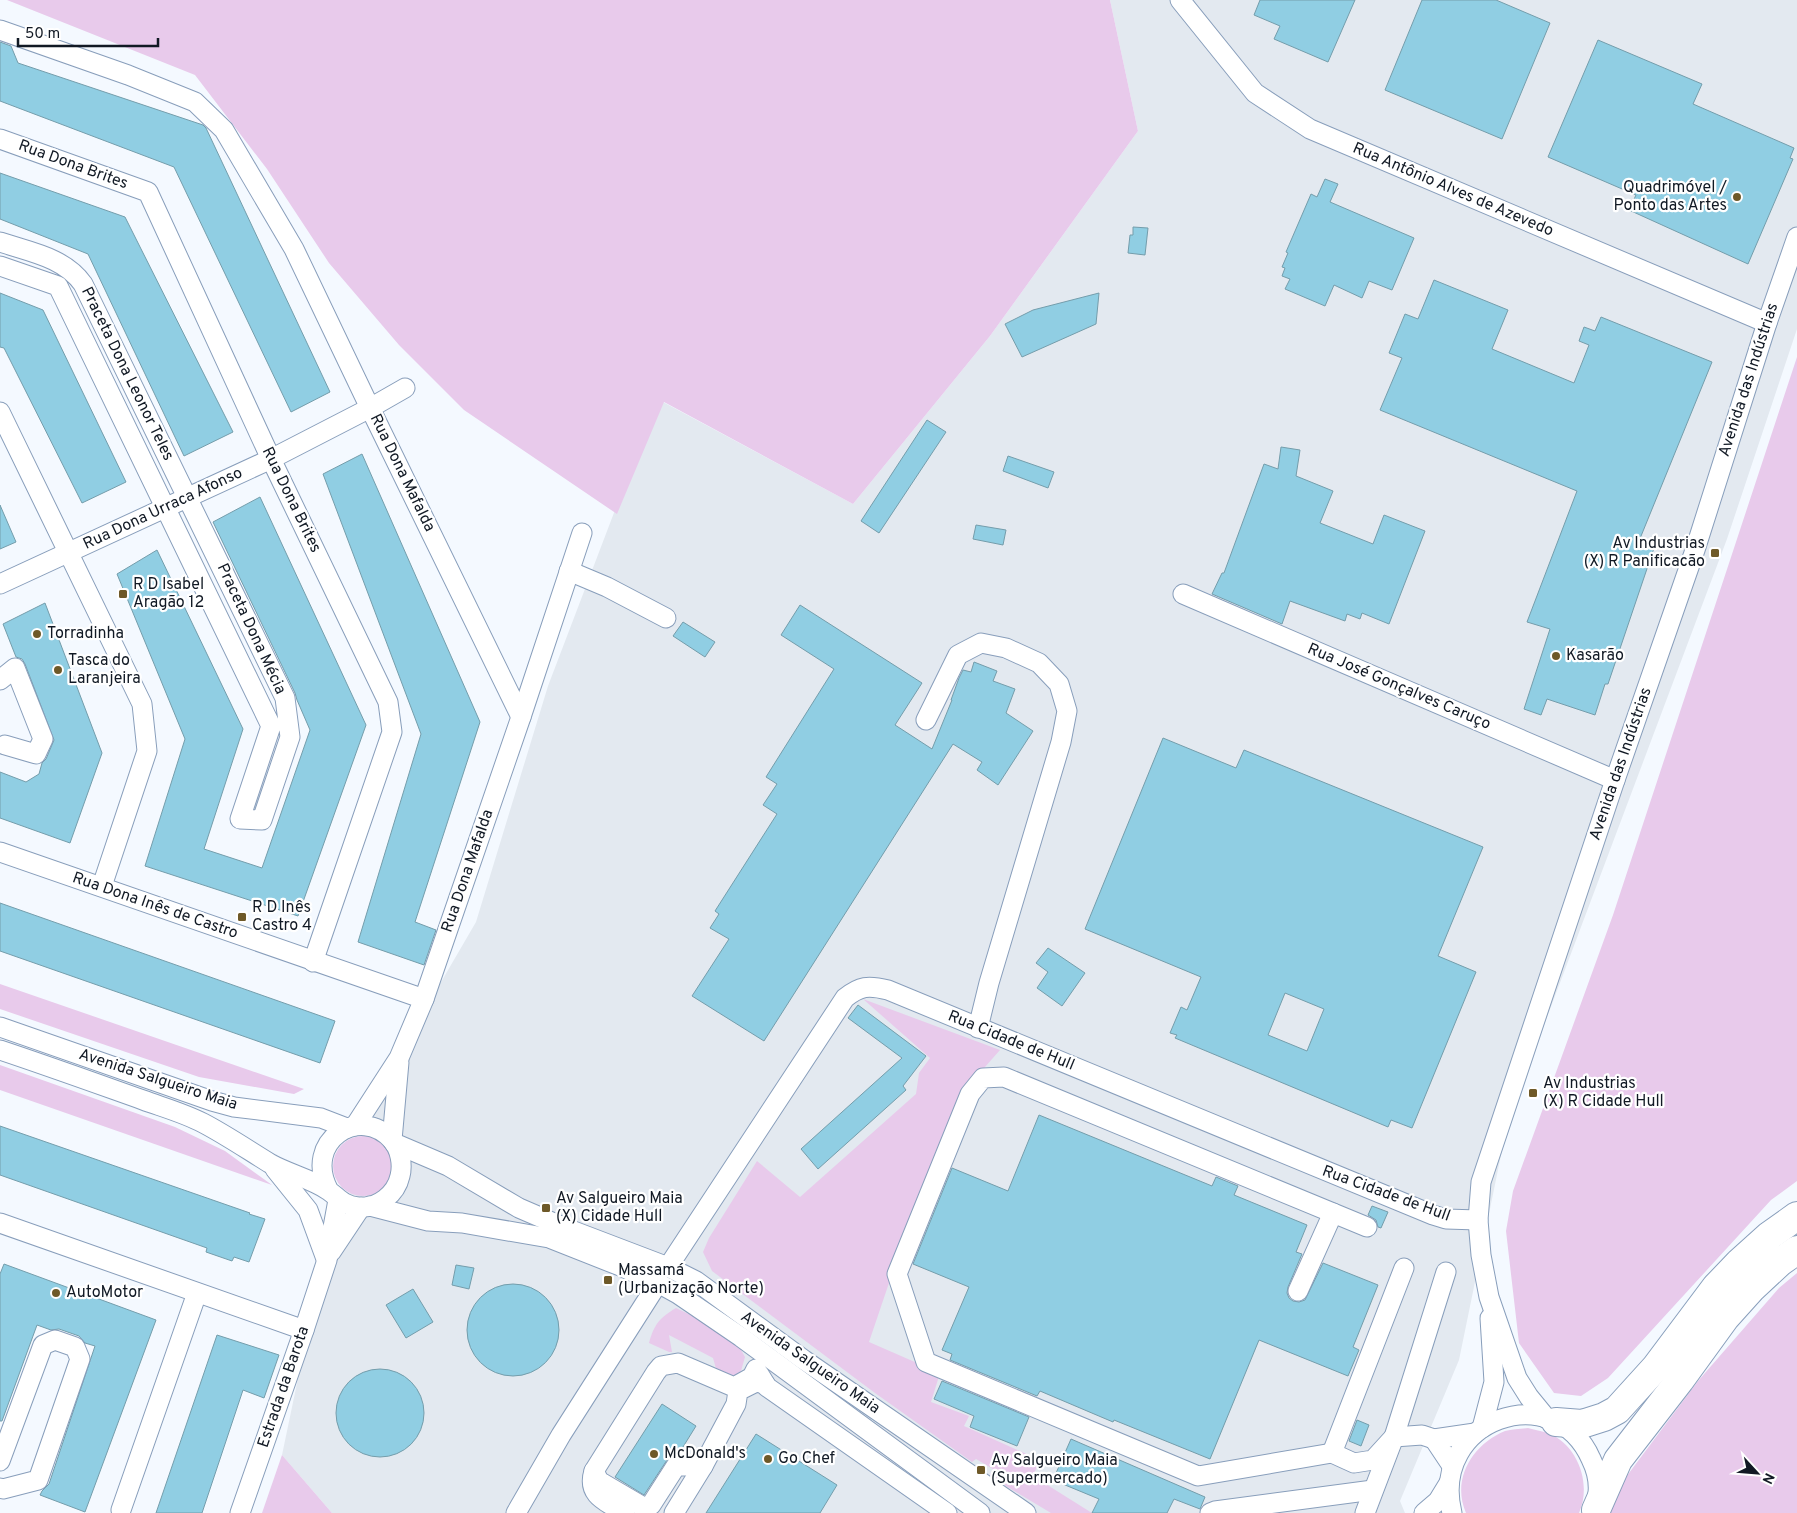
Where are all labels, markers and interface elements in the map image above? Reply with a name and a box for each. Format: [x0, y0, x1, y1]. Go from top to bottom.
scale bar [18, 15, 158, 47]
text: 50 m [25, 25, 60, 44]
street label: Rua Dona Brites [15, 136, 131, 194]
street label: Rua Antônio Alves de Azevedo [1350, 139, 1557, 242]
place label: Quadrimóvel / Ponto das Artes [1613, 178, 1727, 216]
marker: Quadrimóvel / Ponto das Artes [1731, 191, 1743, 203]
street label: Praceta Dona Leonor Teles [76, 284, 178, 464]
street label: Avenida das Indústrias [1715, 301, 1783, 459]
street label: Rua Dona Mafalda [365, 411, 439, 535]
street label: Rua Dona Brites [257, 444, 325, 556]
street label: Rua Dona Urraca Afonso [80, 463, 246, 555]
place label: Av Industrias (X) R Panificacão [1584, 534, 1705, 572]
marker: Av Industrias (X) R Panificacão [1709, 547, 1721, 559]
street label: Praceta Dona Mécia [212, 560, 290, 698]
place label: R D Isabel Aragão 12 [133, 575, 204, 613]
marker: R D Isabel Aragão 12 [117, 588, 129, 600]
place label: Torradinha [47, 624, 124, 644]
marker: Torradinha [31, 628, 43, 640]
street label: Rua José Gonçalves Caruço [1304, 639, 1494, 735]
place label: Kasarão [1566, 646, 1624, 666]
marker: Kasarão [1550, 650, 1562, 662]
place label: Tasca do Laranjeira [68, 651, 141, 689]
marker: Tasca do Laranjeira [52, 664, 64, 676]
street label: Avenida das Indústrias [1585, 685, 1657, 843]
street label: Rua Dona Mafalda [438, 807, 498, 935]
street label: Rua Dona Inês de Castro [70, 868, 241, 944]
place label: R D Inês Castro 4 [252, 898, 312, 936]
marker: R D Inês Castro 4 [236, 911, 248, 923]
street label: Rua Cidade de Hull [945, 1006, 1077, 1076]
street label: Avenida Salgueiro Maia [76, 1045, 240, 1115]
place label: Av Industrias (X) R Cidade Hull [1543, 1074, 1664, 1112]
marker: Av Industrias (X) R Cidade Hull [1527, 1087, 1539, 1099]
street label: Rua Cidade de Hull [1319, 1162, 1453, 1226]
place label: Av Salgueiro Maia (X) Cidade Hull [556, 1189, 683, 1227]
marker: Av Salgueiro Maia (X) Cidade Hull [540, 1202, 552, 1214]
place label: Massamá (Urbanização Norte) [618, 1261, 764, 1299]
marker: Massamá (Urbanização Norte) [602, 1274, 614, 1286]
place label: AutoMotor [66, 1283, 143, 1303]
marker: AutoMotor [50, 1287, 62, 1299]
street label: Avenida Salgueiro Maia [736, 1307, 884, 1419]
street label: Estrada da Barota [254, 1324, 314, 1450]
place label: McDonald's [664, 1444, 746, 1464]
marker: McDonald's [648, 1448, 660, 1460]
north arrow [1732, 1448, 1782, 1498]
place label: Go Chef [778, 1449, 836, 1469]
place label: Av Salgueiro Maia (Supermercado) [991, 1451, 1118, 1489]
marker: Go Chef [762, 1453, 774, 1465]
marker: Av Salgueiro Maia (Supermercado) [975, 1464, 987, 1476]
text: N [1757, 1470, 1777, 1486]

